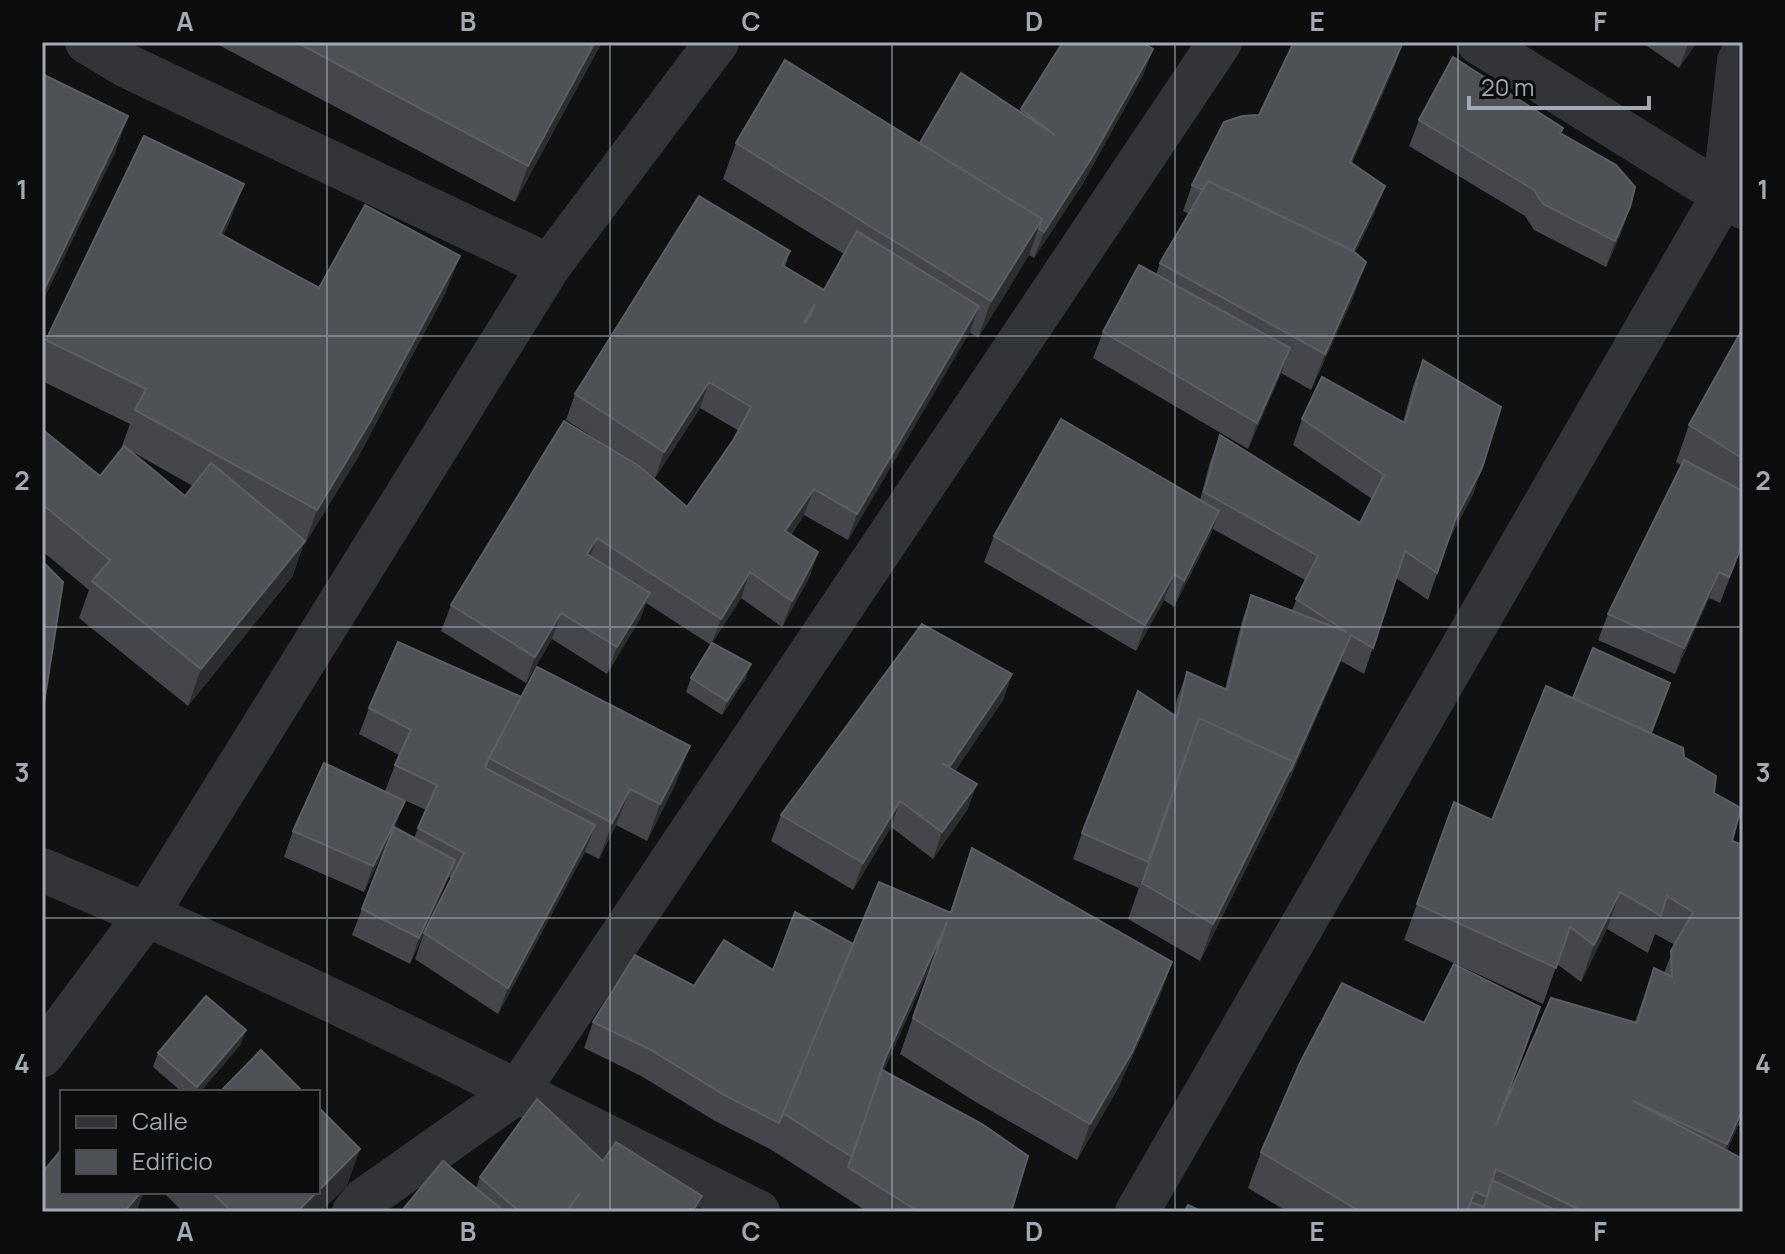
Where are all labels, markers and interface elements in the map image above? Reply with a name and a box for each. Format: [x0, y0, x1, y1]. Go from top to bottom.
text: A [176, 3, 194, 39]
text: B [460, 3, 476, 39]
text: C [741, 3, 761, 39]
text: D [1025, 3, 1043, 39]
text: E [1309, 3, 1325, 39]
text: F [1593, 3, 1607, 39]
scale bar [1469, 60, 1649, 110]
text: 20 m [1481, 70, 1534, 103]
text: 1 [16, 171, 28, 207]
text: 1 [1757, 171, 1769, 207]
text: 2 [14, 462, 30, 498]
text: 2 [1755, 462, 1771, 498]
text: 3 [14, 754, 30, 790]
text: 3 [1755, 754, 1771, 790]
text: 4 [14, 1045, 30, 1081]
text: 4 [1755, 1045, 1771, 1081]
legend [60, 1090, 320, 1194]
text: Calle [132, 1104, 188, 1137]
text: Edificio [132, 1144, 213, 1177]
text: A [176, 1213, 194, 1249]
text: B [460, 1213, 476, 1249]
text: C [741, 1213, 761, 1249]
text: D [1025, 1213, 1043, 1249]
text: E [1309, 1213, 1325, 1249]
text: F [1593, 1213, 1607, 1249]

